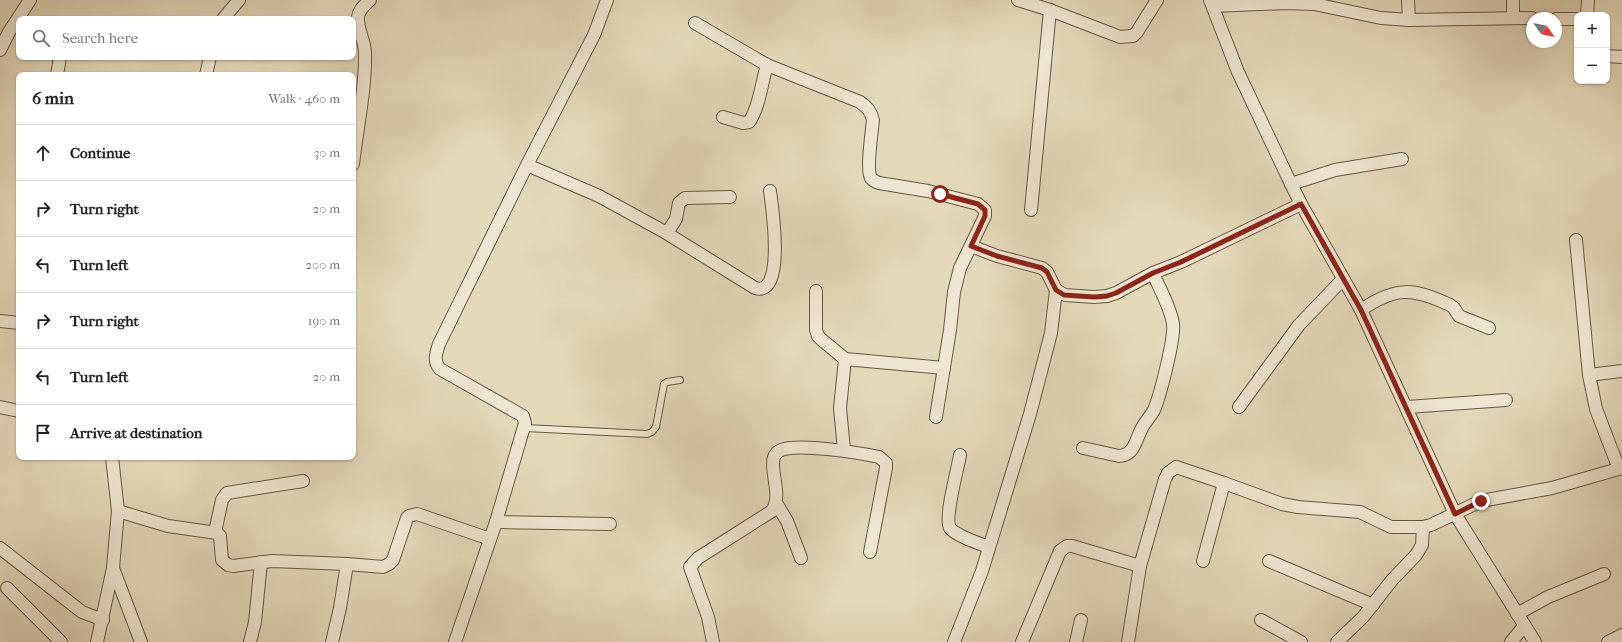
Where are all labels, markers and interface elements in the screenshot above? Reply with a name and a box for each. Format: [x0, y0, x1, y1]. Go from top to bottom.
north arrow [1526, 12, 1562, 48]
map controls [1574, 12, 1610, 84]
button: + [1574, 12, 1610, 48]
search box [16, 16, 356, 60]
icon: search [30, 27, 52, 49]
text: Search here [62, 29, 138, 47]
button: − [1574, 48, 1610, 84]
text: 6 min [32, 88, 74, 108]
text: Walk · 460 m [268, 91, 340, 106]
icon: ahead [32, 142, 54, 164]
text: Continue [70, 144, 130, 162]
text: 30 m [314, 145, 340, 160]
route start [931, 185, 949, 203]
icon: right [32, 198, 54, 220]
text: Turn right [70, 200, 139, 218]
text: 20 m [313, 201, 340, 216]
icon: left [32, 254, 54, 276]
text: Turn left [70, 256, 128, 274]
text: 200 m [305, 257, 340, 272]
icon: right [32, 310, 54, 332]
text: Turn right [70, 312, 139, 330]
text: 190 m [308, 313, 340, 328]
icon: left [32, 366, 54, 388]
text: Turn left [70, 368, 128, 386]
text: 20 m [313, 369, 340, 384]
icon: arrive [32, 422, 54, 444]
text: Arrive at destination [70, 424, 202, 442]
route end [1472, 492, 1490, 510]

